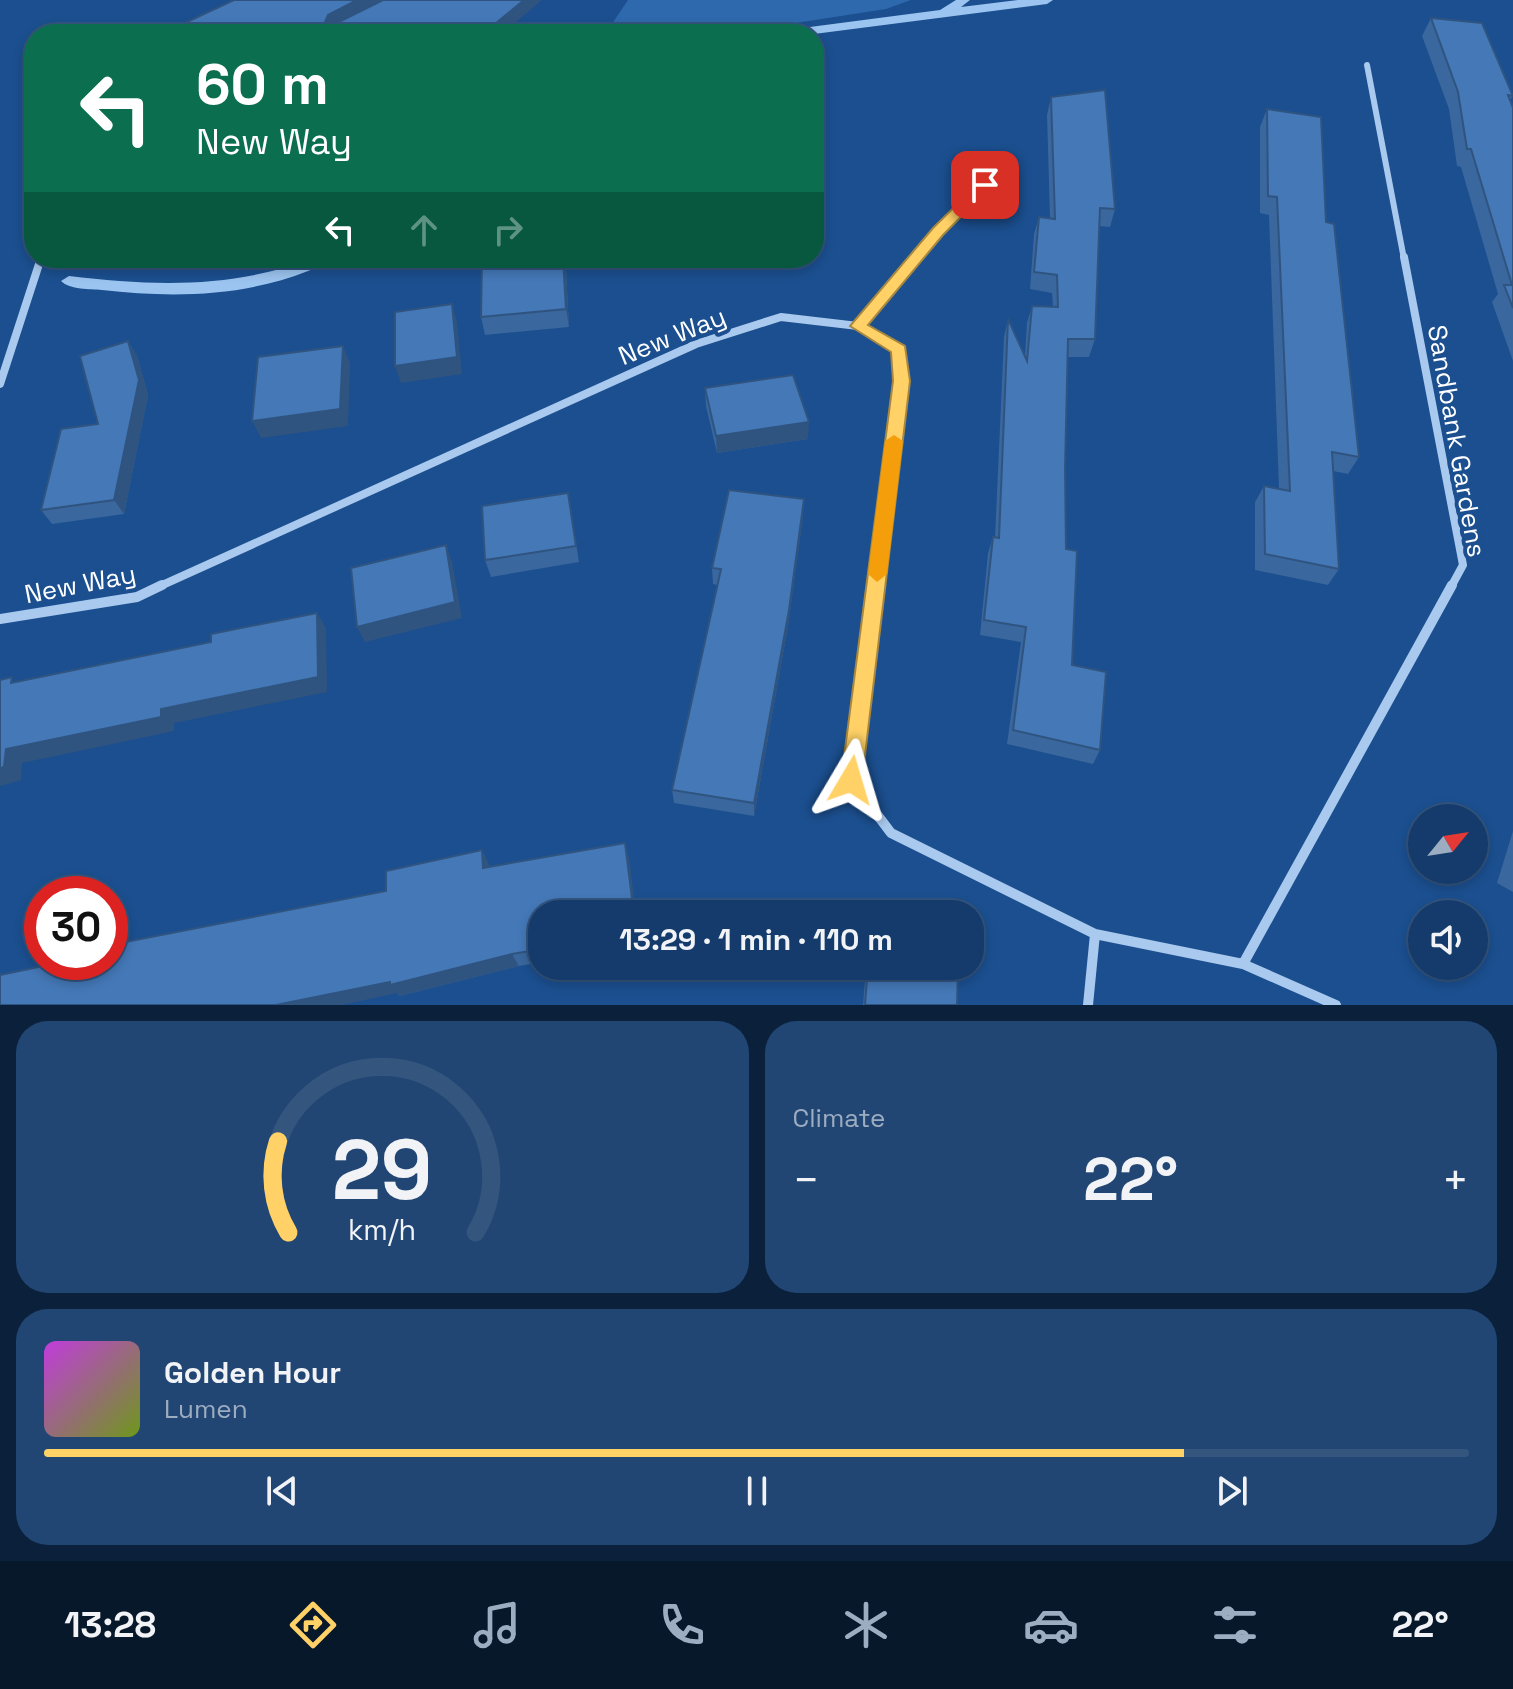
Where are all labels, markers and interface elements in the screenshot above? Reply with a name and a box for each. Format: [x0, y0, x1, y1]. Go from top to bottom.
text: 60 m [196, 49, 329, 120]
icon: left [64, 56, 168, 160]
text: New Way [196, 119, 352, 165]
pin [951, 151, 1019, 219]
icon: arrive [963, 163, 1007, 207]
icon: left [318, 208, 362, 252]
icon: ahead [402, 208, 446, 252]
icon: right [486, 208, 530, 252]
street label: New Way [613, 299, 731, 373]
street label: Sandbank Gardens [1420, 322, 1494, 560]
street label: New Way [21, 557, 139, 611]
position arrow [809, 738, 893, 822]
north arrow [1408, 804, 1488, 884]
map controls [1408, 804, 1488, 980]
speed limit sign: 30 [24, 876, 128, 980]
button: sound [1408, 900, 1488, 980]
text: 13:29 · 1 min · 110 m [619, 920, 893, 959]
text: Climate [793, 1101, 885, 1135]
text: 29 [332, 1117, 433, 1223]
text: 22° [1083, 1141, 1178, 1218]
text: − [793, 1152, 820, 1208]
text: + [1442, 1152, 1469, 1208]
text: km/h [348, 1212, 416, 1248]
text: Golden Hour [164, 1353, 341, 1392]
text: Lumen [164, 1392, 248, 1426]
icon: previous [260, 1469, 304, 1513]
icon: pause [735, 1469, 779, 1513]
icon: next [1210, 1469, 1254, 1513]
icon: directions [285, 1597, 341, 1653]
icon: music [469, 1597, 525, 1653]
icon: phone [654, 1597, 710, 1653]
icon: climate [838, 1597, 894, 1653]
icon: car [1023, 1597, 1079, 1653]
icon: filters [1207, 1597, 1263, 1653]
text: 13:28 [64, 1602, 156, 1648]
text: 22° [1392, 1602, 1449, 1648]

